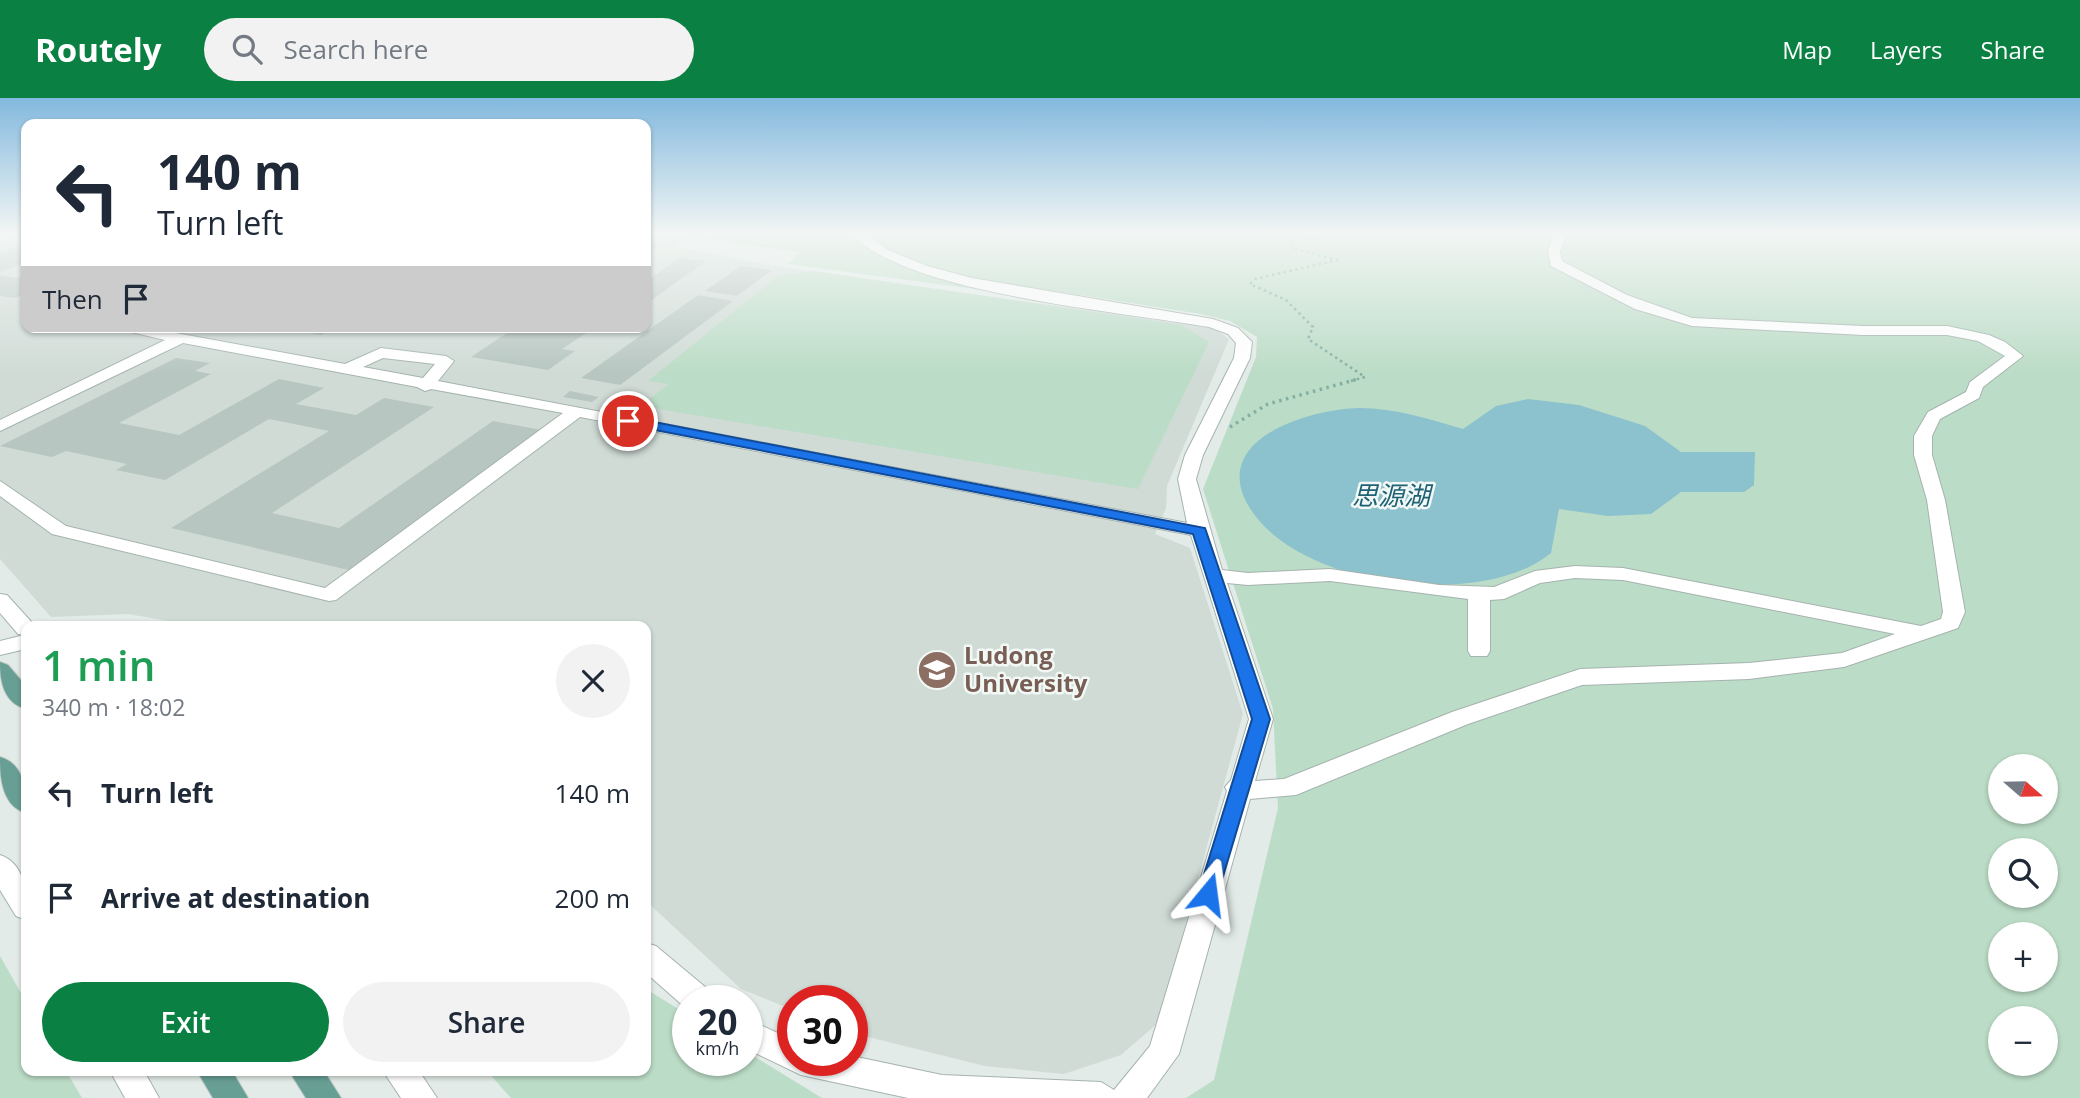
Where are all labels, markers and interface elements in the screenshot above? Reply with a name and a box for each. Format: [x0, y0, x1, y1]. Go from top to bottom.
search box [204, 18, 694, 81]
text: Routely [35, 27, 162, 72]
icon: search [228, 30, 266, 68]
text: Search here [284, 31, 428, 67]
text: Map [1782, 33, 1832, 66]
text: Layers [1870, 33, 1943, 66]
text: Share [1981, 33, 2045, 66]
text: 140 m [157, 138, 302, 204]
icon: left [42, 147, 133, 238]
text: Turn left [157, 201, 283, 244]
icon: arrive [117, 280, 155, 318]
text: Then [42, 281, 103, 317]
pin [598, 391, 658, 451]
icon: arrive [609, 402, 647, 440]
water label: 思源湖 [1352, 477, 1434, 513]
text: 1 min [42, 636, 155, 693]
place label: Ludong University [964, 638, 1088, 699]
button: close [556, 644, 630, 718]
school or university icon: Ludong University [916, 649, 958, 691]
text: 340 m · 18:02 [42, 691, 185, 723]
north arrow [1988, 754, 2058, 824]
map controls [1988, 754, 2058, 1076]
icon: left [42, 774, 80, 812]
text: Turn left [101, 775, 213, 811]
text: 140 m [555, 775, 630, 811]
button: search [1988, 838, 2058, 908]
position arrow [1171, 857, 1245, 931]
icon: arrive [42, 879, 80, 917]
text: Arrive at destination [101, 880, 370, 916]
text: 200 m [555, 880, 630, 916]
button: + [1988, 922, 2058, 992]
button: Exit [42, 982, 329, 1062]
button: Share [343, 982, 630, 1062]
speed limit sign: 30 [777, 985, 868, 1076]
text: 20 [697, 998, 738, 1045]
button: − [1988, 1006, 2058, 1076]
text: km/h [696, 1036, 739, 1060]

